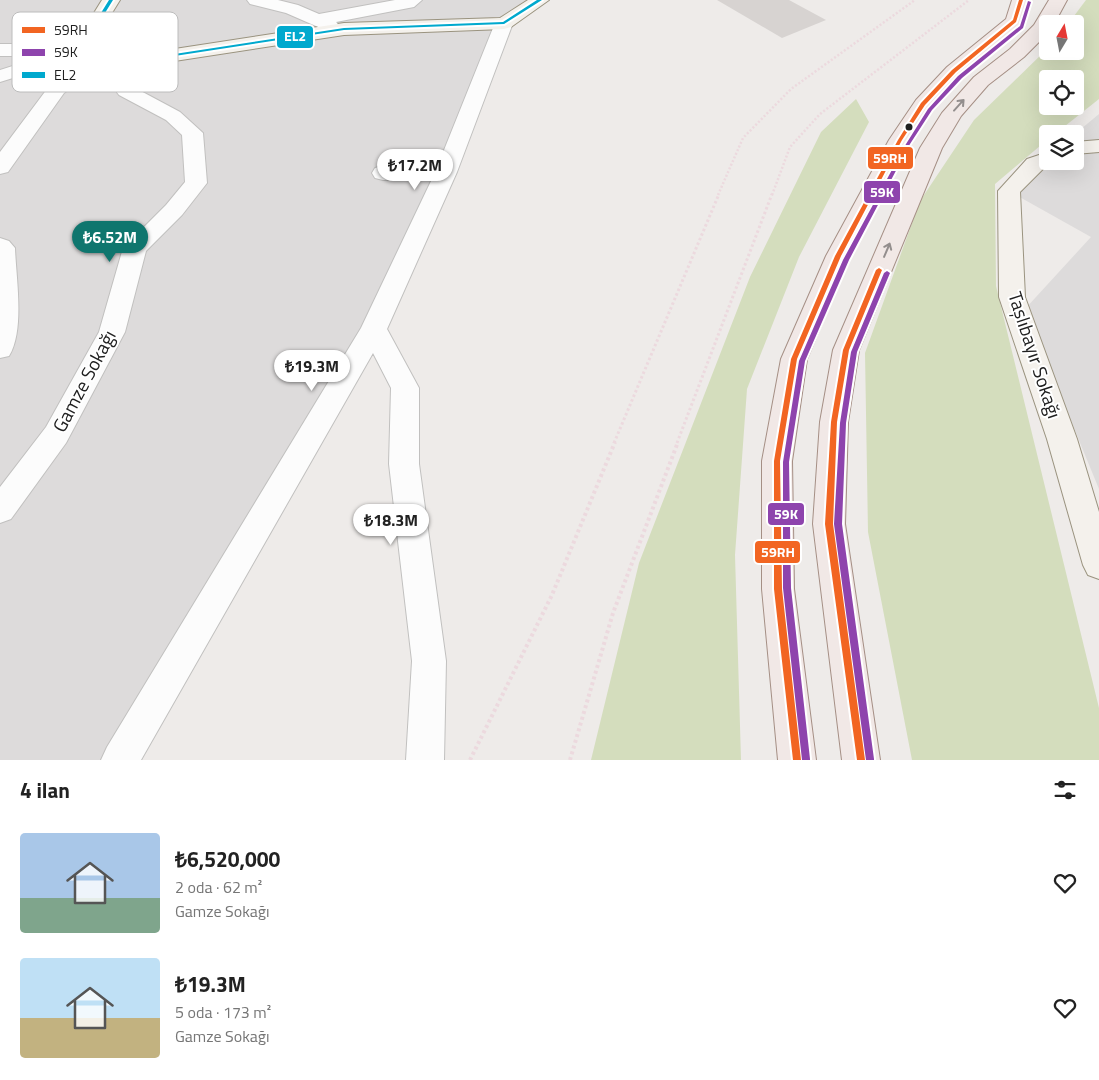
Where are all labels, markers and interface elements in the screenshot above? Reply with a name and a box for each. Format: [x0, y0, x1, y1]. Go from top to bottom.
legend [12, 12, 178, 92]
north arrow [1039, 15, 1084, 60]
map controls [1039, 15, 1084, 170]
text: 59RH [54, 19, 88, 40]
line badge: EL2 [276, 25, 314, 49]
text: EL2 [284, 25, 306, 46]
text: 59K [54, 41, 78, 62]
text: EL2 [54, 64, 76, 85]
button: locate [1039, 70, 1084, 115]
one-way arrow [953, 99, 965, 112]
unlabelled marker [904, 122, 914, 132]
button: layers [1039, 125, 1084, 170]
line badge: 59RH [867, 146, 914, 170]
text: 59RH [873, 147, 907, 168]
pin: ₺17.2M [374, 148, 456, 191]
text: ₺17.2M [388, 153, 442, 177]
line badge: 59K [863, 180, 901, 204]
text: 59K [870, 181, 895, 202]
pin: ₺6.52M [69, 220, 151, 263]
text: ₺6.52M [83, 225, 137, 249]
one-way arrow [883, 243, 892, 258]
street label: Taşlıbayır Sokağı [1001, 288, 1070, 422]
street label: Gamze Sokağı [44, 324, 123, 437]
pin: ₺19.3M [271, 350, 353, 392]
text: ₺19.3M [285, 354, 339, 378]
line badge: 59K [767, 502, 805, 526]
text: 59K [774, 503, 799, 524]
pin: ₺18.3M [350, 504, 432, 546]
text: ₺18.3M [364, 508, 418, 532]
line badge: 59RH [754, 540, 801, 564]
text: 59RH [761, 541, 795, 562]
text: 4 ilan [20, 774, 70, 806]
icon: filters [1051, 776, 1079, 804]
text: ₺6,520,000 [175, 843, 280, 875]
icon: home [60, 853, 120, 913]
icon: heart [1051, 869, 1079, 897]
text: 2 oda · 62 m² [175, 875, 262, 899]
text: Gamze Sokağı [175, 899, 270, 923]
text: ₺19.3M [175, 968, 246, 1000]
icon: home [60, 978, 120, 1038]
icon: heart [1051, 994, 1079, 1022]
text: 5 oda · 173 m² [175, 1000, 271, 1024]
text: Gamze Sokağı [175, 1024, 270, 1048]

